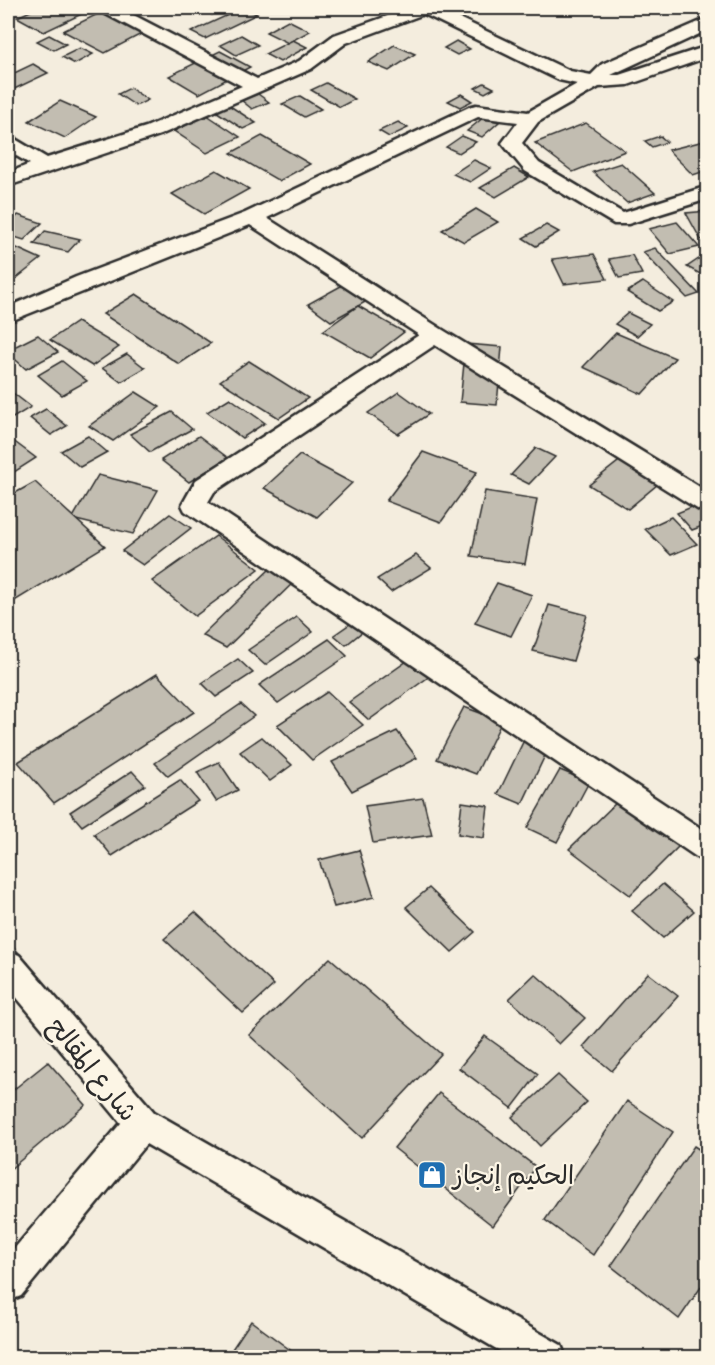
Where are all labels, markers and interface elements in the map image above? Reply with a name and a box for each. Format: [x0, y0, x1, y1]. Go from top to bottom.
street label: شارع المقالح [40, 1011, 145, 1129]
shop icon: الحكيم إنجاز [416, 1159, 448, 1191]
place label: الحكيم إنجاز [451, 1159, 574, 1195]

